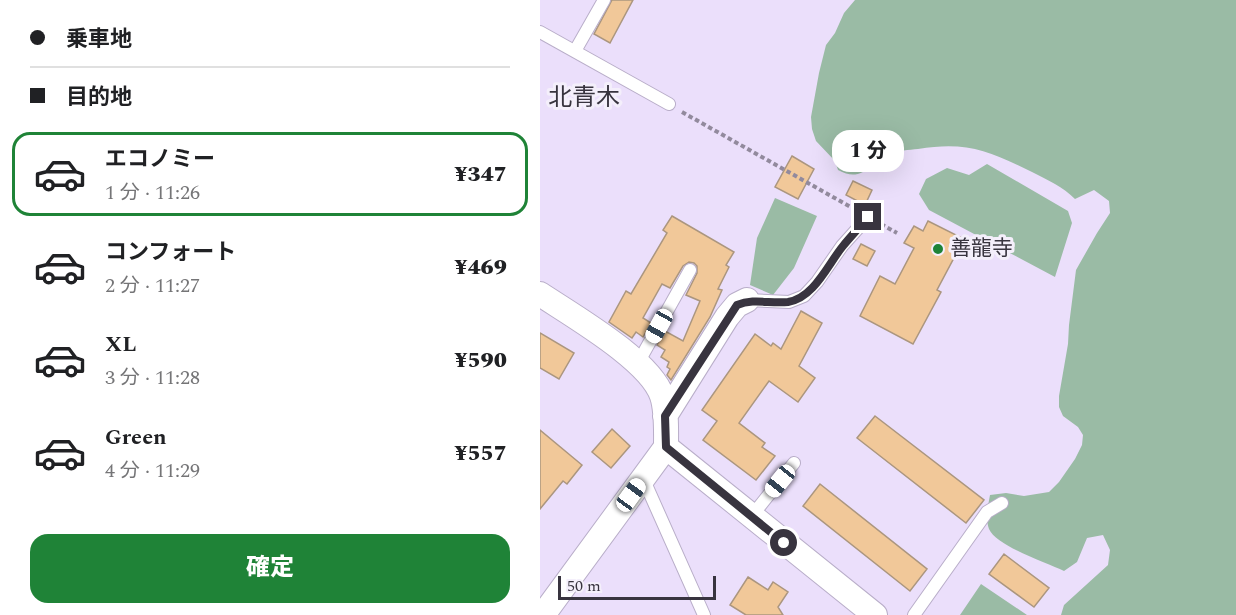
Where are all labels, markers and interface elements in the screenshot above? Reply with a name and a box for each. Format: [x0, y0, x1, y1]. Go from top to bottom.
text: 乗車地 [66, 23, 132, 56]
district label: 北青木 [548, 80, 620, 116]
text: 目的地 [66, 81, 132, 114]
callout: 1 分 [832, 130, 904, 172]
text: 1 分 [850, 136, 887, 166]
text: エコノミー [105, 143, 215, 176]
icon: car [33, 147, 87, 201]
text: ¥347 [454, 158, 507, 191]
text: 1 分 · 11:26 [105, 178, 200, 208]
route end [854, 203, 881, 230]
place label: 善龍寺 [950, 233, 1013, 265]
text: コンフォート [105, 236, 236, 269]
icon: car [33, 240, 87, 294]
marker: 善龍寺 [931, 242, 945, 256]
text: ¥469 [454, 251, 507, 284]
text: 2 分 · 11:27 [105, 271, 200, 301]
car [642, 306, 676, 346]
text: XL [105, 328, 136, 361]
icon: car [33, 333, 87, 387]
text: ¥590 [454, 344, 507, 377]
text: 3 分 · 11:28 [105, 363, 200, 393]
text: Green [105, 421, 167, 454]
icon: car [33, 426, 87, 480]
text: ¥557 [454, 437, 507, 470]
text: 4 分 · 11:29 [105, 456, 200, 486]
car [762, 461, 798, 501]
car [613, 475, 649, 515]
route start [770, 529, 797, 556]
button: 確定 [30, 534, 510, 603]
scale bar [558, 573, 716, 600]
text: 50 m [567, 574, 601, 598]

